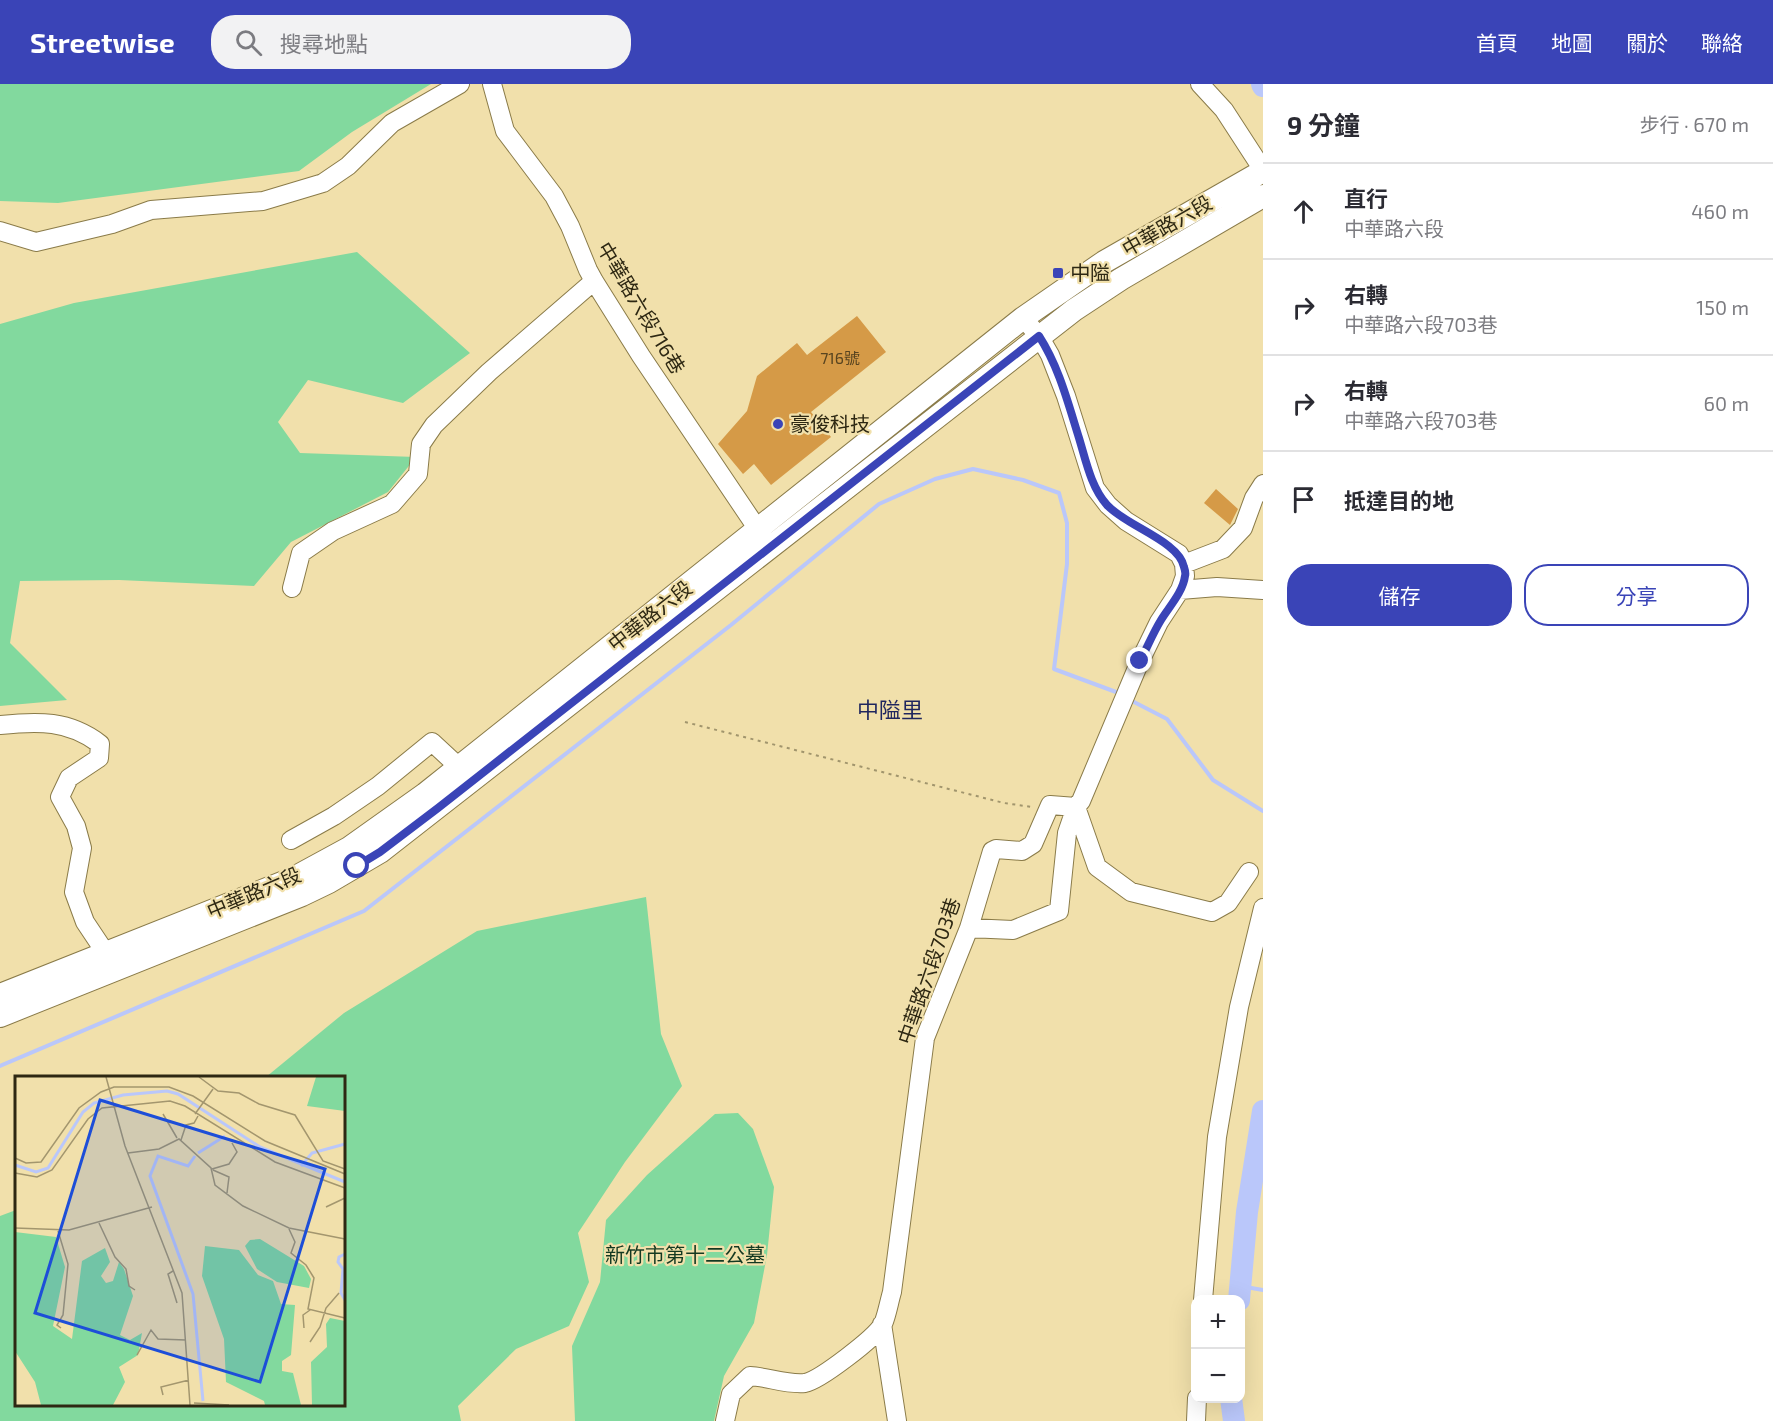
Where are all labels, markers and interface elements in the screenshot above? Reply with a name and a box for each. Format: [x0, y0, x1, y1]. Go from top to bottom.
search box [211, 15, 631, 69]
text: Streetwise [30, 25, 175, 59]
icon: search [232, 26, 265, 59]
text: 搜尋地點 [280, 30, 368, 56]
text: 首頁 [1476, 30, 1518, 55]
text: 地圖 [1551, 30, 1593, 55]
text: 關於 [1626, 30, 1668, 55]
text: 聯絡 [1701, 30, 1743, 55]
text: 9 分鐘 [1287, 109, 1360, 140]
text: 步行 · 670 m [1640, 112, 1749, 136]
text: 直行 [1344, 185, 1388, 211]
street label: 中華路六段 [1117, 190, 1216, 261]
icon: ahead [1287, 195, 1320, 228]
text: 460 m [1691, 199, 1749, 223]
text: 中華路六段 [1344, 216, 1444, 240]
street label: 中華路六段716巷 [593, 237, 691, 378]
place label: 中隘 [1070, 260, 1110, 284]
marker: 中隘 [1051, 266, 1065, 280]
text: 右轉 [1344, 281, 1388, 307]
icon: right [1287, 291, 1320, 324]
text: 150 m [1696, 295, 1749, 319]
text: 中華路六段703巷 [1344, 312, 1497, 336]
house number: 716號 [820, 348, 860, 367]
text: 右轉 [1344, 377, 1388, 403]
icon: right [1287, 387, 1320, 420]
text: 60 m [1704, 391, 1749, 415]
text: 中華路六段703巷 [1344, 408, 1497, 432]
place label: 豪俊科技 [790, 411, 870, 435]
marker: 豪俊科技 [771, 417, 785, 431]
icon: arrive [1287, 483, 1320, 516]
text: 抵達目的地 [1344, 487, 1454, 513]
button: 儲存 [1287, 564, 1512, 626]
button: 分享 [1524, 564, 1749, 626]
street label: 中華路六段 [603, 575, 696, 655]
route end [1126, 647, 1152, 673]
district label: 中隘里 [857, 696, 923, 722]
route start [343, 852, 369, 878]
street label: 中華路六段 [203, 861, 304, 923]
street label: 中華路六段703巷 [892, 894, 964, 1047]
inset map [15, 1076, 345, 1406]
park label: 新竹市第十二公墓 [605, 1242, 765, 1266]
map controls [1191, 1295, 1245, 1403]
button: + [1191, 1295, 1245, 1349]
button: − [1191, 1349, 1245, 1403]

